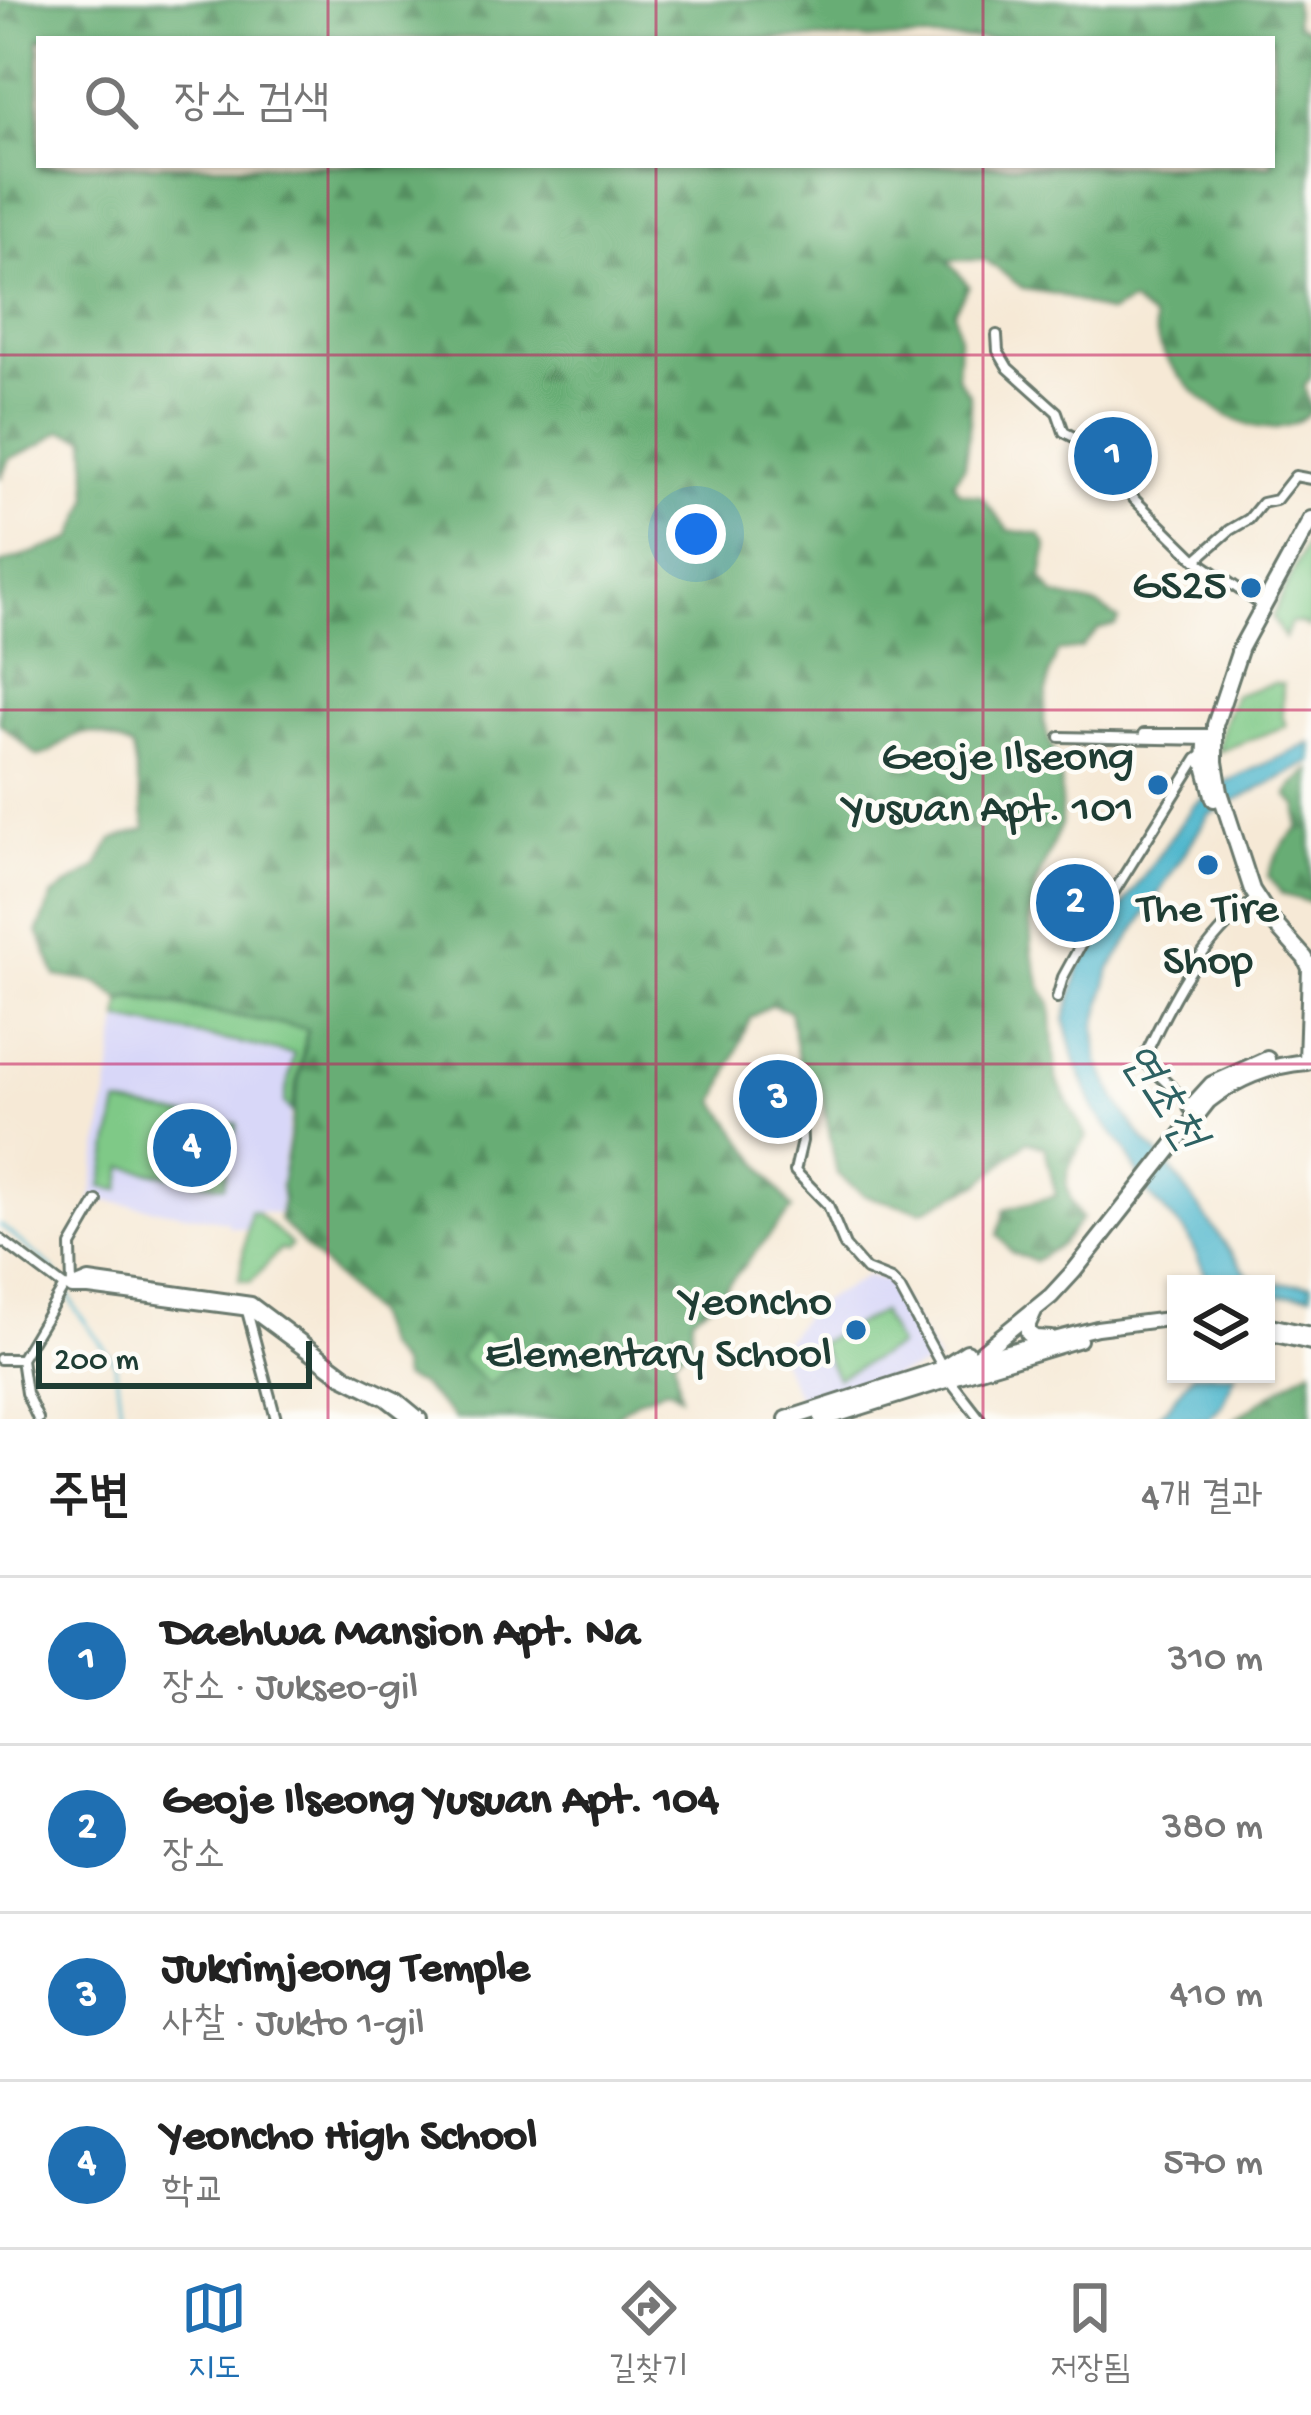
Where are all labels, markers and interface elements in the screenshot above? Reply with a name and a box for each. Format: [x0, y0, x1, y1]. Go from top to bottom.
search box [36, 36, 1275, 168]
icon: search [78, 69, 144, 135]
text: 장소 검색 [174, 79, 330, 132]
pin: 1 [1074, 411, 1152, 501]
your location [666, 504, 726, 564]
place label: GS25 [1132, 562, 1227, 615]
marker: GS25 [1238, 575, 1264, 601]
place label: Geoje Ilseong Yusuan Apt. 101 [840, 733, 1134, 838]
marker: Geoje Ilseong Yusuan Apt. 101 [1145, 772, 1171, 798]
marker: The Tire Shop [1195, 852, 1221, 878]
pin: 2 [1036, 858, 1114, 948]
place label: The Tire Shop [1134, 885, 1280, 990]
water label: 연초천 [1104, 1035, 1217, 1167]
pin: 3 [739, 1054, 817, 1144]
pin: 4 [153, 1103, 231, 1193]
map controls [1167, 1275, 1275, 1383]
button: layers [1167, 1275, 1275, 1383]
place label: Yeoncho Elementary School [485, 1278, 832, 1383]
marker: Yeoncho Elementary School [843, 1317, 869, 1343]
scale bar [36, 1335, 312, 1388]
text: 200 m [54, 1343, 139, 1381]
text: 주변 [48, 1471, 130, 1531]
text: 4개 결과 [1141, 1477, 1263, 1523]
text: Daehwa Mansion Apt. Na [162, 1608, 640, 1661]
text: 1 [79, 1638, 95, 1684]
text: 310 m [1168, 1638, 1263, 1684]
text: 장소 · Jukseo-gil [162, 1667, 418, 1713]
text: Geoje Ilseong Yusuan Apt. 104 [162, 1776, 719, 1829]
text: 2 [77, 1806, 97, 1852]
text: 380 m [1162, 1806, 1263, 1852]
text: 장소 [162, 1835, 225, 1881]
text: Jukrimjeong Temple [162, 1944, 530, 1997]
text: 3 [77, 1974, 97, 2020]
text: 410 m [1170, 1974, 1263, 2020]
text: 사찰 · Jukto 1-gil [162, 2003, 424, 2049]
text: Yeoncho High School [162, 2112, 537, 2165]
text: 4 [78, 2142, 96, 2188]
text: 570 m [1163, 2142, 1263, 2188]
text: 학교 [162, 2171, 225, 2217]
tab: 지도 [181, 2275, 247, 2390]
tab: 길찾기 [609, 2275, 688, 2390]
tab: 저장됨 [1050, 2275, 1130, 2390]

